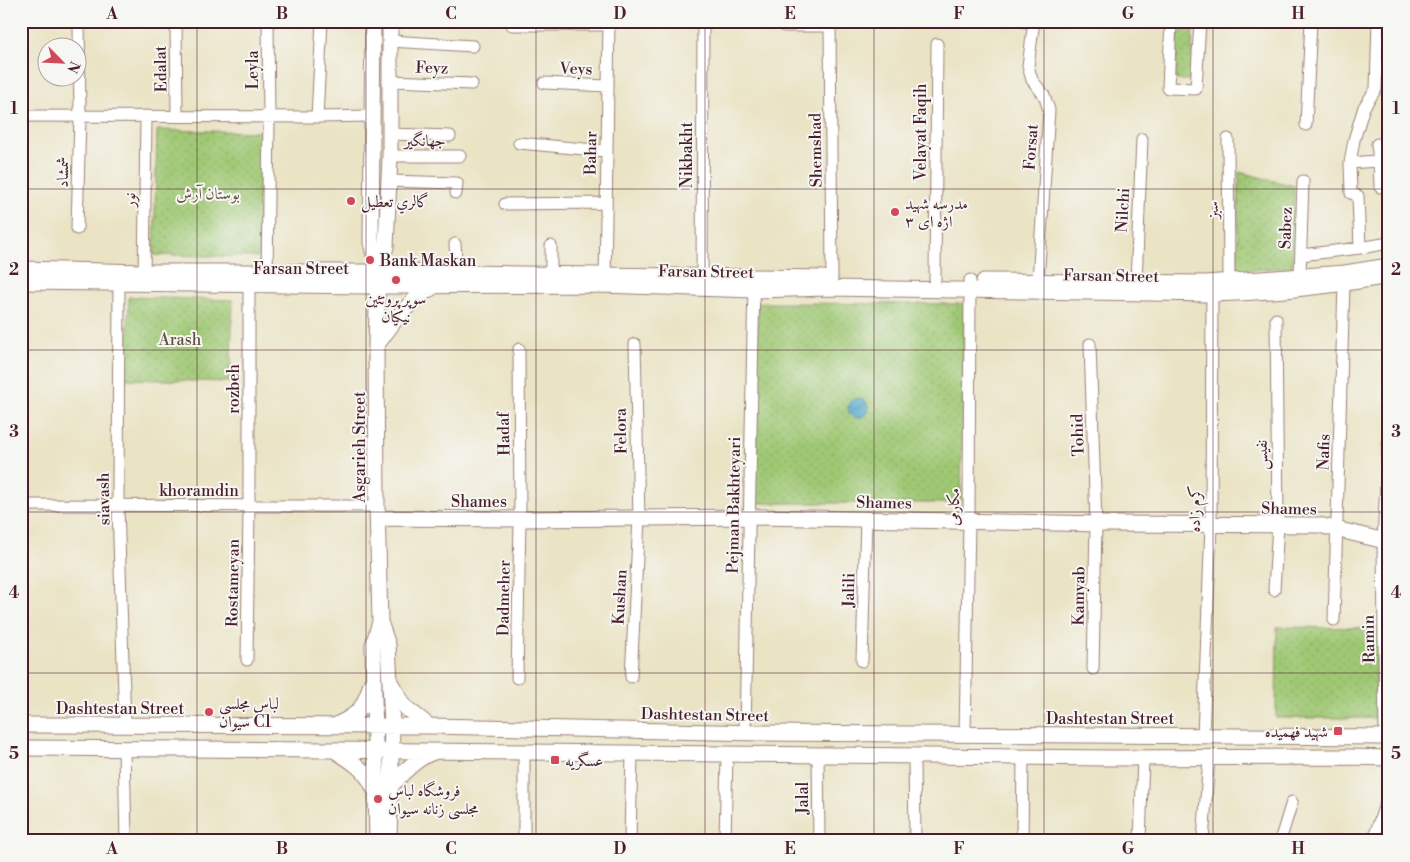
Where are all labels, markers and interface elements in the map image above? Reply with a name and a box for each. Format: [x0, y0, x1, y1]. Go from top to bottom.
text: A [105, 4, 118, 24]
text: B [276, 4, 288, 24]
text: C [445, 4, 457, 24]
text: D [614, 4, 627, 24]
text: E [784, 4, 796, 24]
text: F [953, 4, 965, 24]
text: G [1122, 4, 1135, 24]
text: H [1291, 4, 1305, 24]
north arrow [38, 38, 88, 88]
street label: Edalat [151, 45, 171, 93]
street label: Leyla [243, 49, 263, 90]
street label: Feyz [415, 57, 449, 79]
text: N [62, 58, 83, 76]
street label: Veys [558, 58, 593, 80]
street label: Velayat Faqih [911, 83, 931, 182]
text: 1 [10, 99, 18, 119]
text: 1 [1392, 99, 1400, 119]
street label: Shemshad [805, 113, 827, 187]
street label: Nikbakht [677, 122, 697, 188]
street label: Forsat [1019, 123, 1043, 171]
street label: جهانگیر [402, 130, 446, 151]
street label: Bahar [581, 131, 601, 176]
street label: شمشاد [53, 156, 73, 188]
park label: بوستان آرش [176, 184, 240, 204]
street label: Nilchi [1112, 187, 1134, 233]
street label: نور [120, 192, 140, 210]
place label: گالري تعطيل [361, 192, 429, 214]
place label: مدرسه شهید اژه ای ۳ [905, 194, 968, 232]
marker: گالري تعطيل [345, 195, 357, 207]
street label: سبز [1203, 201, 1223, 221]
marker: مدرسه شهید اژه ای ۳ [889, 206, 901, 218]
street label: Sabez [1275, 207, 1297, 249]
place label: Bank Maskan [379, 251, 477, 271]
marker: Bank Maskan [364, 254, 376, 266]
street label: Farsan Street [253, 259, 349, 279]
text: 2 [9, 260, 19, 280]
text: 2 [1391, 260, 1401, 280]
street label: Farsan Street [658, 261, 754, 283]
street label: Farsan Street [1063, 265, 1159, 287]
marker: سوپر پروتئین نیکیان [390, 274, 402, 286]
place label: سوپر پروتئین نیکیان [366, 289, 426, 327]
park label: Arash [158, 330, 202, 350]
street label: rozbeh [224, 363, 244, 414]
street label: Asgarieh Street [350, 391, 370, 504]
street label: Felora [611, 407, 631, 454]
street label: Hadaf [494, 411, 514, 456]
street label: Tohid [1067, 413, 1089, 457]
text: 3 [9, 422, 19, 442]
text: 3 [1391, 422, 1401, 442]
street label: Nafis [1313, 433, 1335, 471]
street label: Pejman Bakhteyari [723, 436, 745, 574]
street label: نفیس [1252, 440, 1272, 470]
street label: siavash [94, 472, 114, 526]
street label: khoramdin [159, 481, 239, 501]
street label: کرم زاده [1185, 485, 1209, 533]
street label: مکارمی [944, 488, 964, 526]
street label: Shames [451, 492, 507, 512]
street label: Shames [856, 493, 912, 513]
street label: Shames [1261, 499, 1317, 519]
street label: Rostameyan [222, 538, 244, 627]
street label: Dadmeher [493, 560, 515, 636]
street label: Kamyab [1068, 566, 1090, 626]
street label: Kushan [609, 568, 631, 625]
street label: Jalili [839, 572, 859, 609]
text: 4 [9, 583, 20, 603]
text: 4 [1391, 583, 1402, 603]
street label: Ramin [1359, 614, 1379, 663]
place label: لباس مجلسی سیوان C1 [219, 694, 279, 732]
street label: Dashtestan Street [56, 699, 184, 719]
street label: Dashtestan Street [641, 704, 770, 726]
marker: لباس مجلسی سیوان C1 [203, 706, 215, 718]
street label: Dashtestan Street [1046, 709, 1174, 729]
place label: شهید فهمیده [1265, 722, 1328, 742]
marker: شهید فهمیده [1332, 725, 1344, 737]
text: 5 [9, 744, 19, 764]
text: 5 [1391, 744, 1401, 764]
place label: عسگریه [565, 751, 603, 771]
marker: عسگریه [549, 754, 561, 766]
place label: فروشگاه لباس مجلسی زنانه سیوان [388, 780, 479, 820]
street label: Jalal [793, 782, 813, 815]
marker: فروشگاه لباس مجلسی زنانه سیوان [372, 793, 384, 805]
text: A [105, 839, 118, 859]
text: B [276, 839, 288, 859]
text: C [445, 839, 457, 859]
text: D [614, 839, 627, 859]
text: E [784, 839, 796, 859]
text: F [953, 839, 965, 859]
text: G [1122, 839, 1135, 859]
text: H [1291, 839, 1305, 859]

